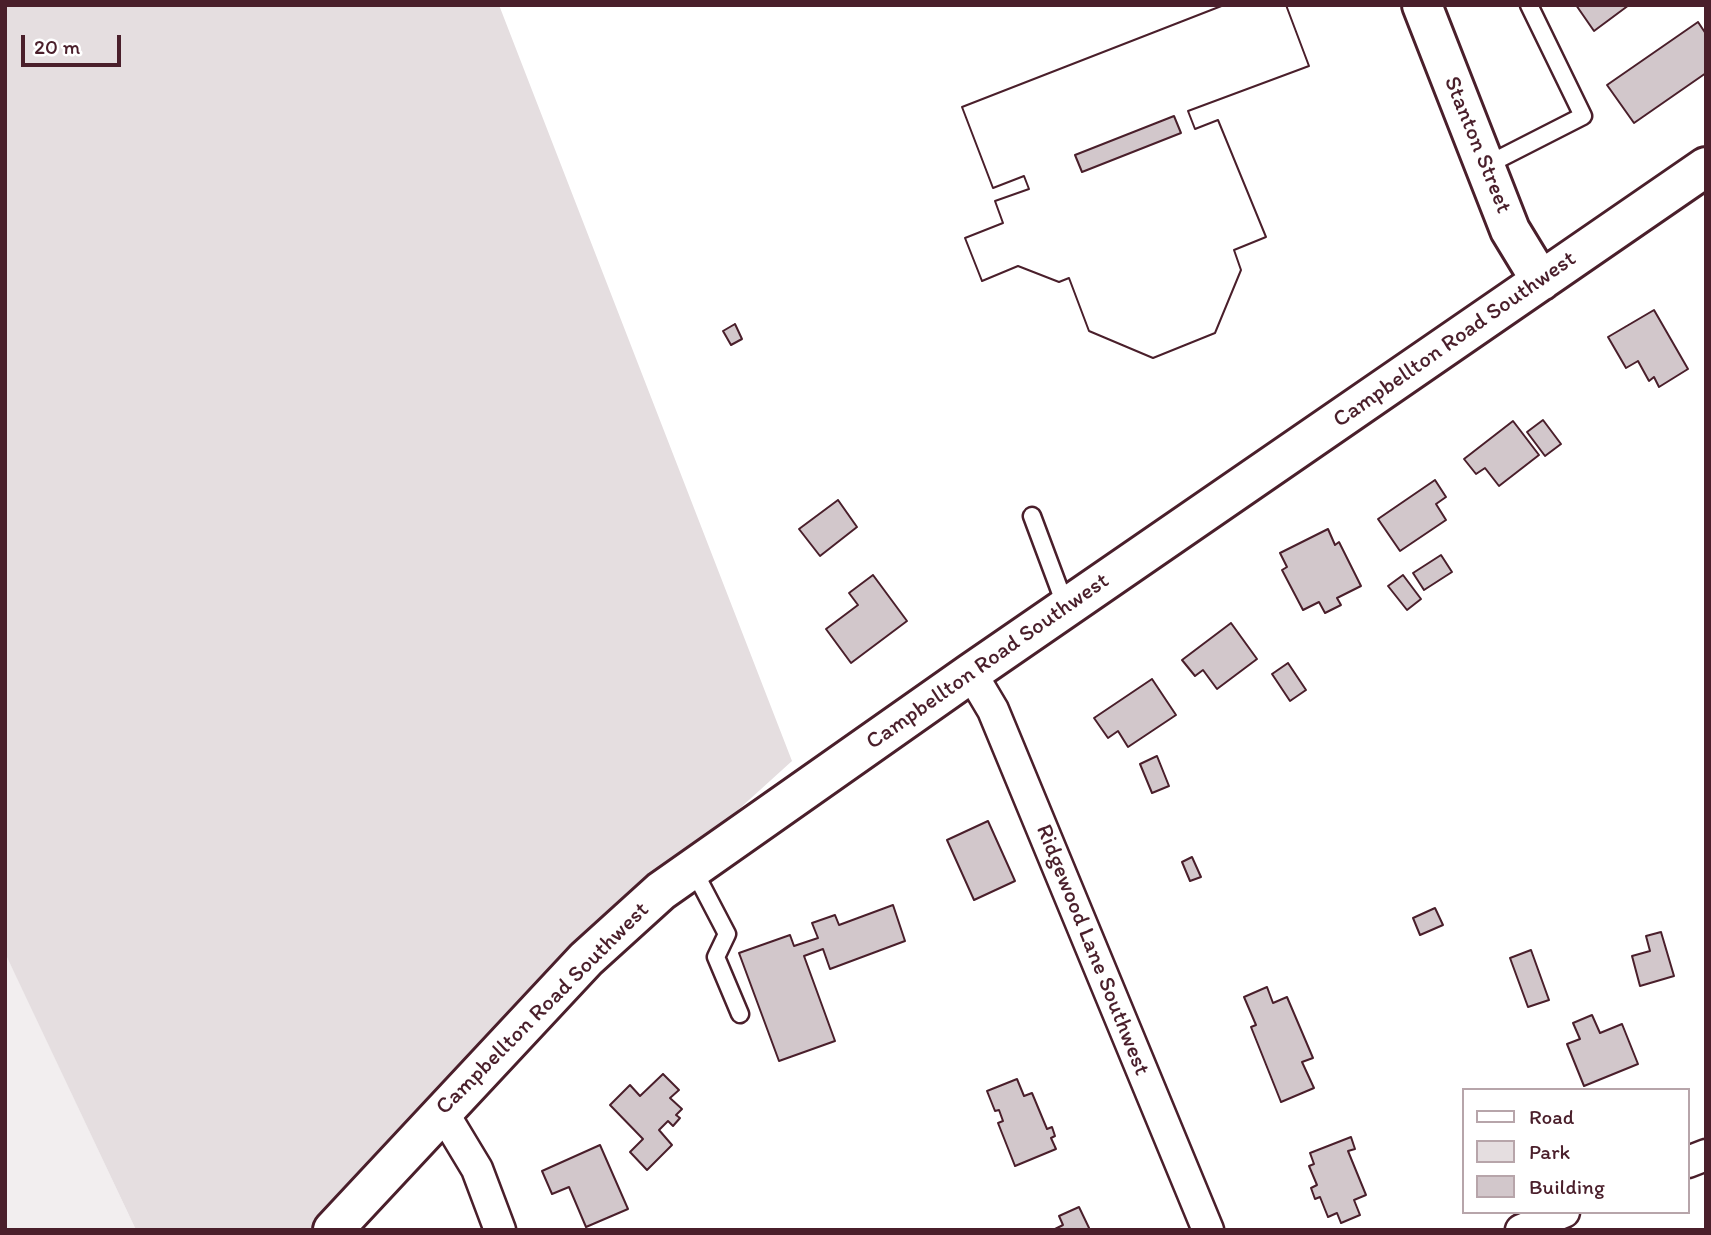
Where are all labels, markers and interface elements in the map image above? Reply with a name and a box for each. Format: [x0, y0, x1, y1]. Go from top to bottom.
scale bar [24, 21, 124, 65]
text: 20 m [34, 34, 80, 59]
street label: Stanton Street [1437, 73, 1517, 217]
street label: Campbellton Road Southwest [1328, 246, 1582, 434]
street label: Campbellton Road Southwest [861, 568, 1115, 756]
street label: Ridgewood Lane Southwest [1029, 821, 1155, 1079]
street label: Campbellton Road Southwest [431, 897, 655, 1121]
legend [1462, 1088, 1690, 1214]
text: Road [1529, 1104, 1574, 1129]
text: Park [1529, 1139, 1570, 1164]
text: Building [1529, 1174, 1605, 1199]

